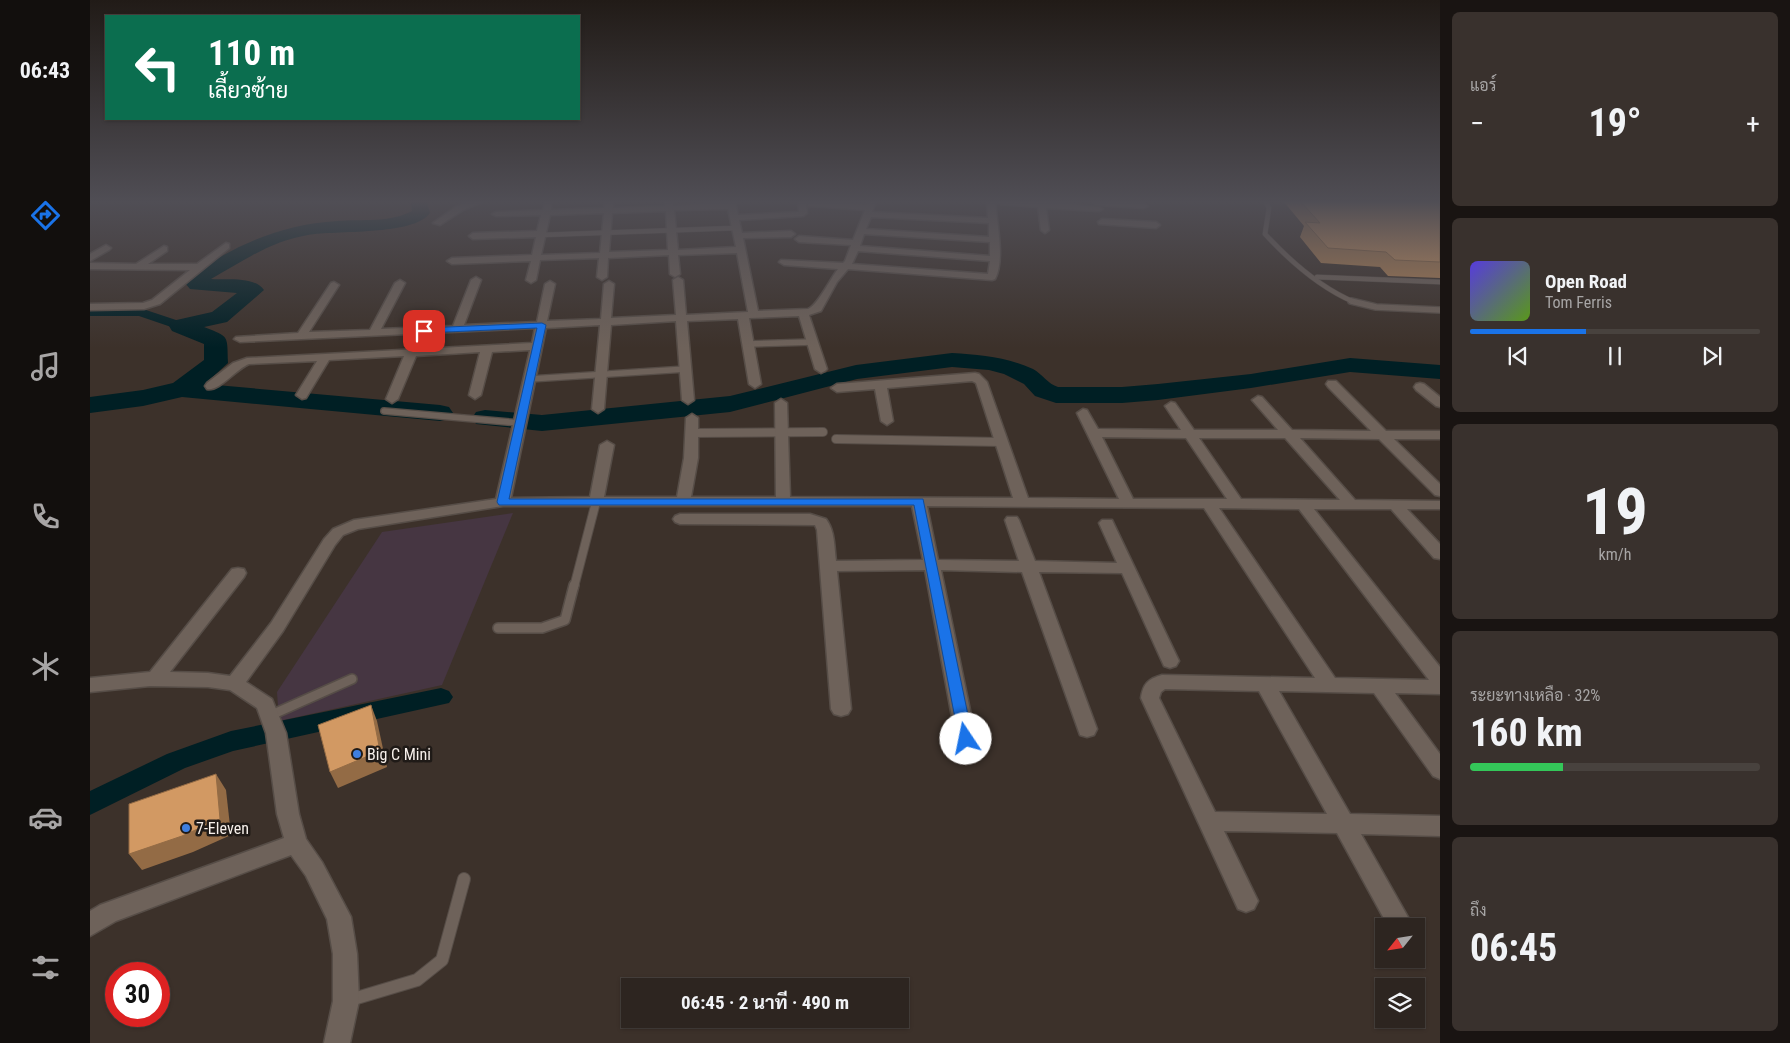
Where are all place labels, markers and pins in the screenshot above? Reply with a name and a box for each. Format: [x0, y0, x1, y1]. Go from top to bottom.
pin [403, 310, 445, 352]
place label: Big C Mini [367, 745, 431, 764]
marker: Big C Mini [351, 748, 363, 760]
place label: 7-Eleven [196, 819, 249, 838]
marker: 7-Eleven [180, 822, 192, 834]

